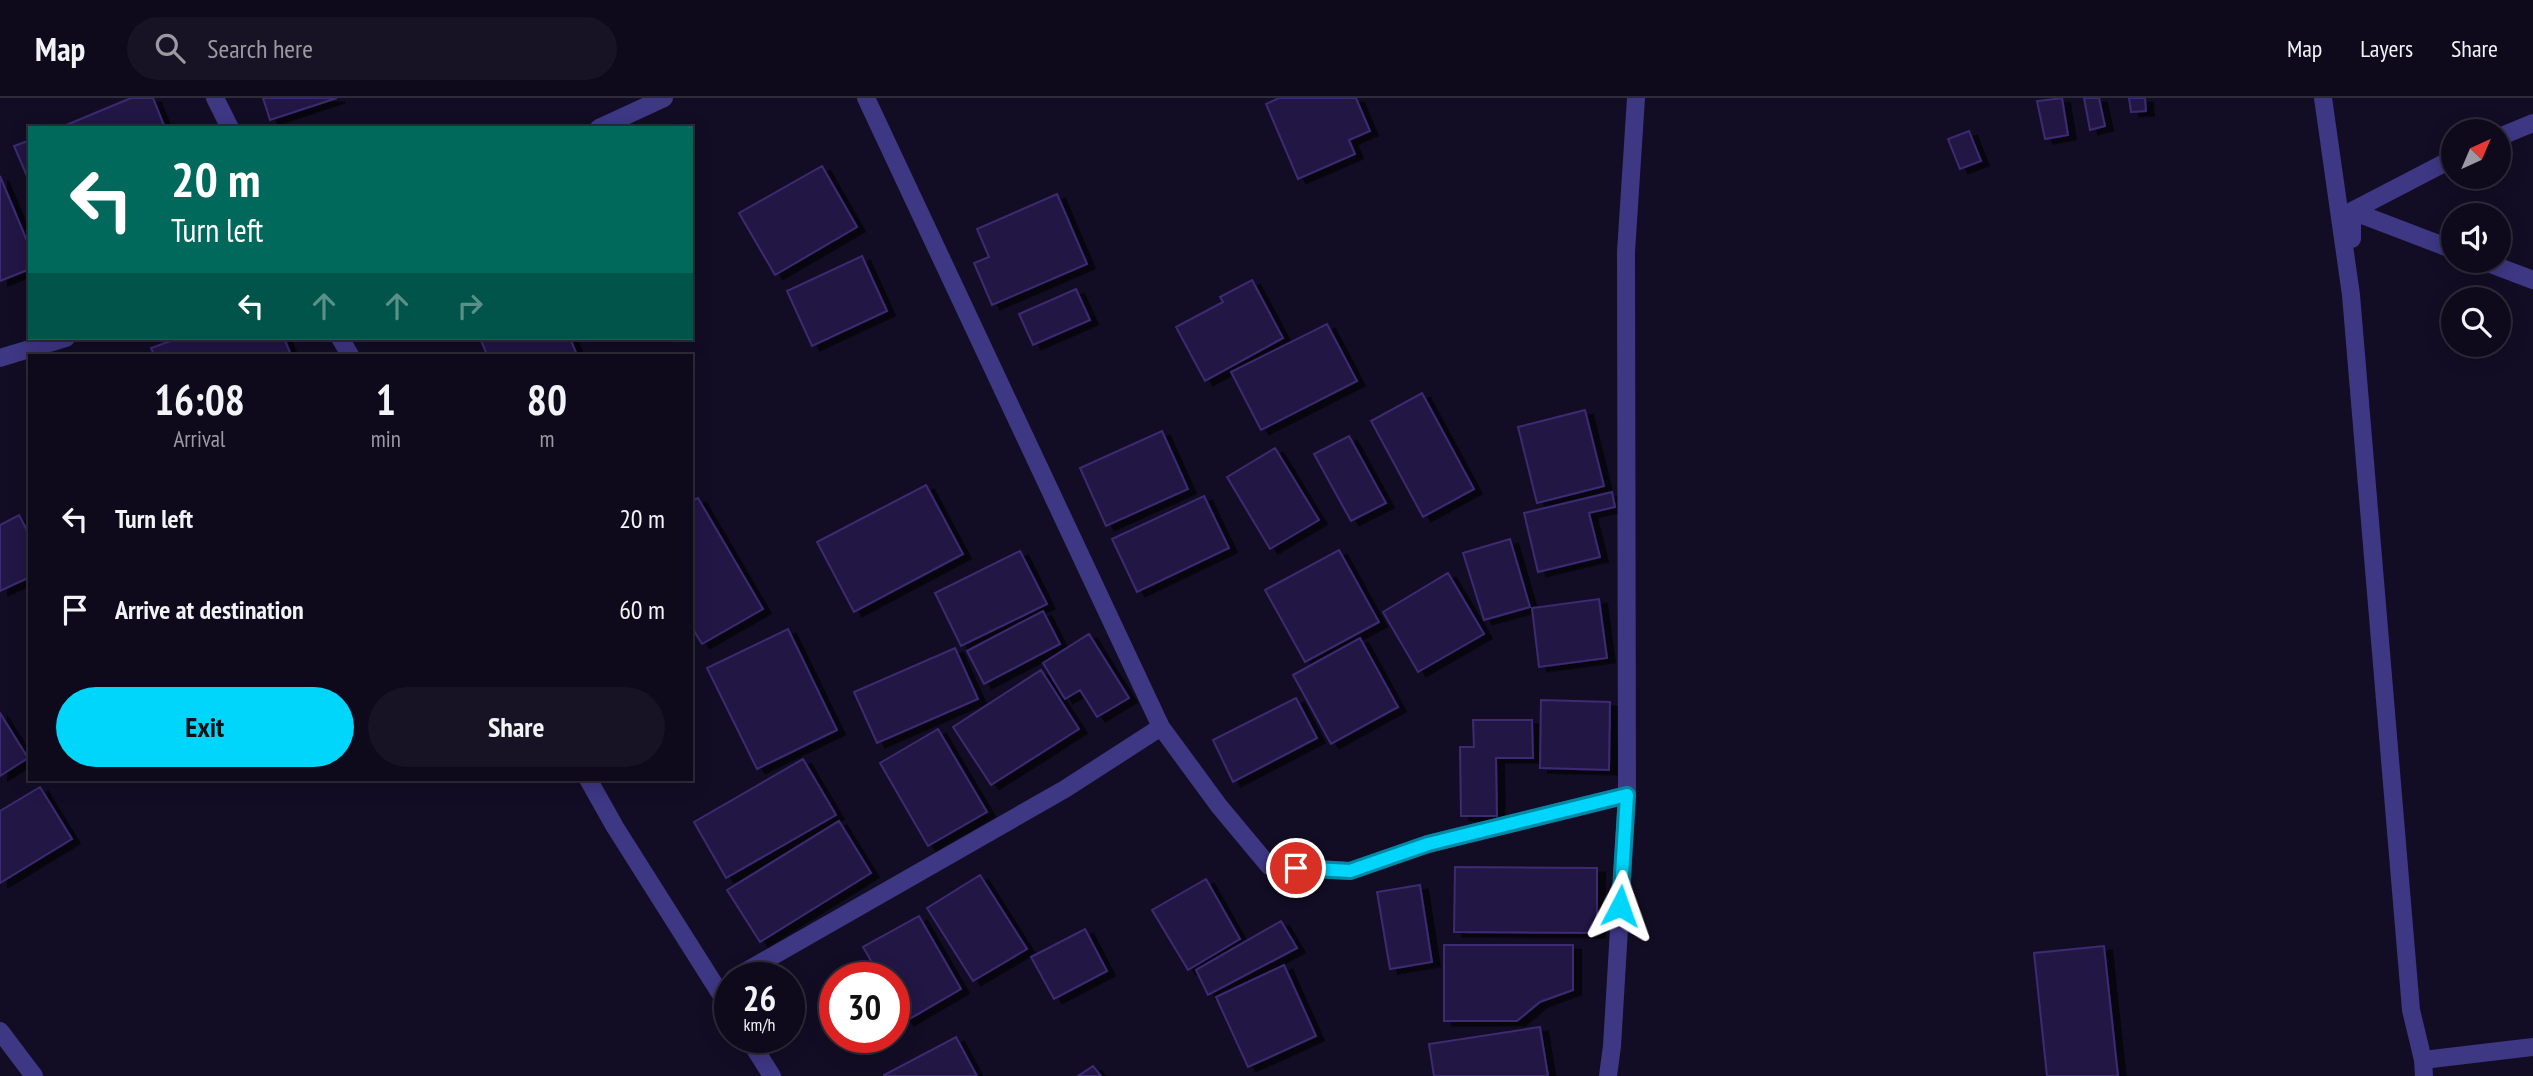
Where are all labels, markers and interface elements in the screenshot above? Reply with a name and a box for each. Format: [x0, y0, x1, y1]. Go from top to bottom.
search box [127, 17, 617, 80]
text: Map [35, 27, 85, 70]
icon: search [151, 29, 189, 67]
text: Search here [207, 32, 313, 65]
text: Map [2287, 33, 2322, 64]
text: Layers [2360, 33, 2413, 64]
text: Share [2451, 33, 2498, 64]
north arrow [2441, 119, 2511, 189]
map controls [2441, 119, 2511, 357]
text: 20 m [171, 147, 260, 211]
icon: left [56, 154, 147, 245]
button: sound [2441, 203, 2511, 273]
text: Turn left [171, 209, 263, 251]
icon: left [232, 287, 270, 325]
icon: ahead [305, 287, 343, 325]
icon: ahead [378, 287, 416, 325]
icon: right [451, 287, 489, 325]
button: search [2441, 287, 2511, 357]
text: 16:08 [154, 372, 245, 427]
text: 1 [376, 372, 396, 427]
text: 80 [527, 372, 567, 427]
text: Arrival [173, 424, 225, 453]
text: min [371, 424, 401, 453]
text: m [539, 424, 554, 453]
icon: left [56, 500, 94, 538]
text: Turn left [115, 502, 193, 535]
text: 20 m [619, 502, 665, 535]
icon: arrive [56, 591, 94, 629]
text: Arrive at destination [115, 593, 304, 626]
text: 60 m [619, 593, 665, 626]
button: Exit [56, 687, 354, 767]
button: Share [368, 687, 665, 767]
pin [1266, 838, 1326, 898]
icon: arrive [1277, 849, 1315, 887]
position arrow [1583, 869, 1657, 943]
speed limit sign: 30 [819, 962, 910, 1053]
text: 26 [743, 975, 776, 1021]
text: km/h [744, 1013, 775, 1036]

